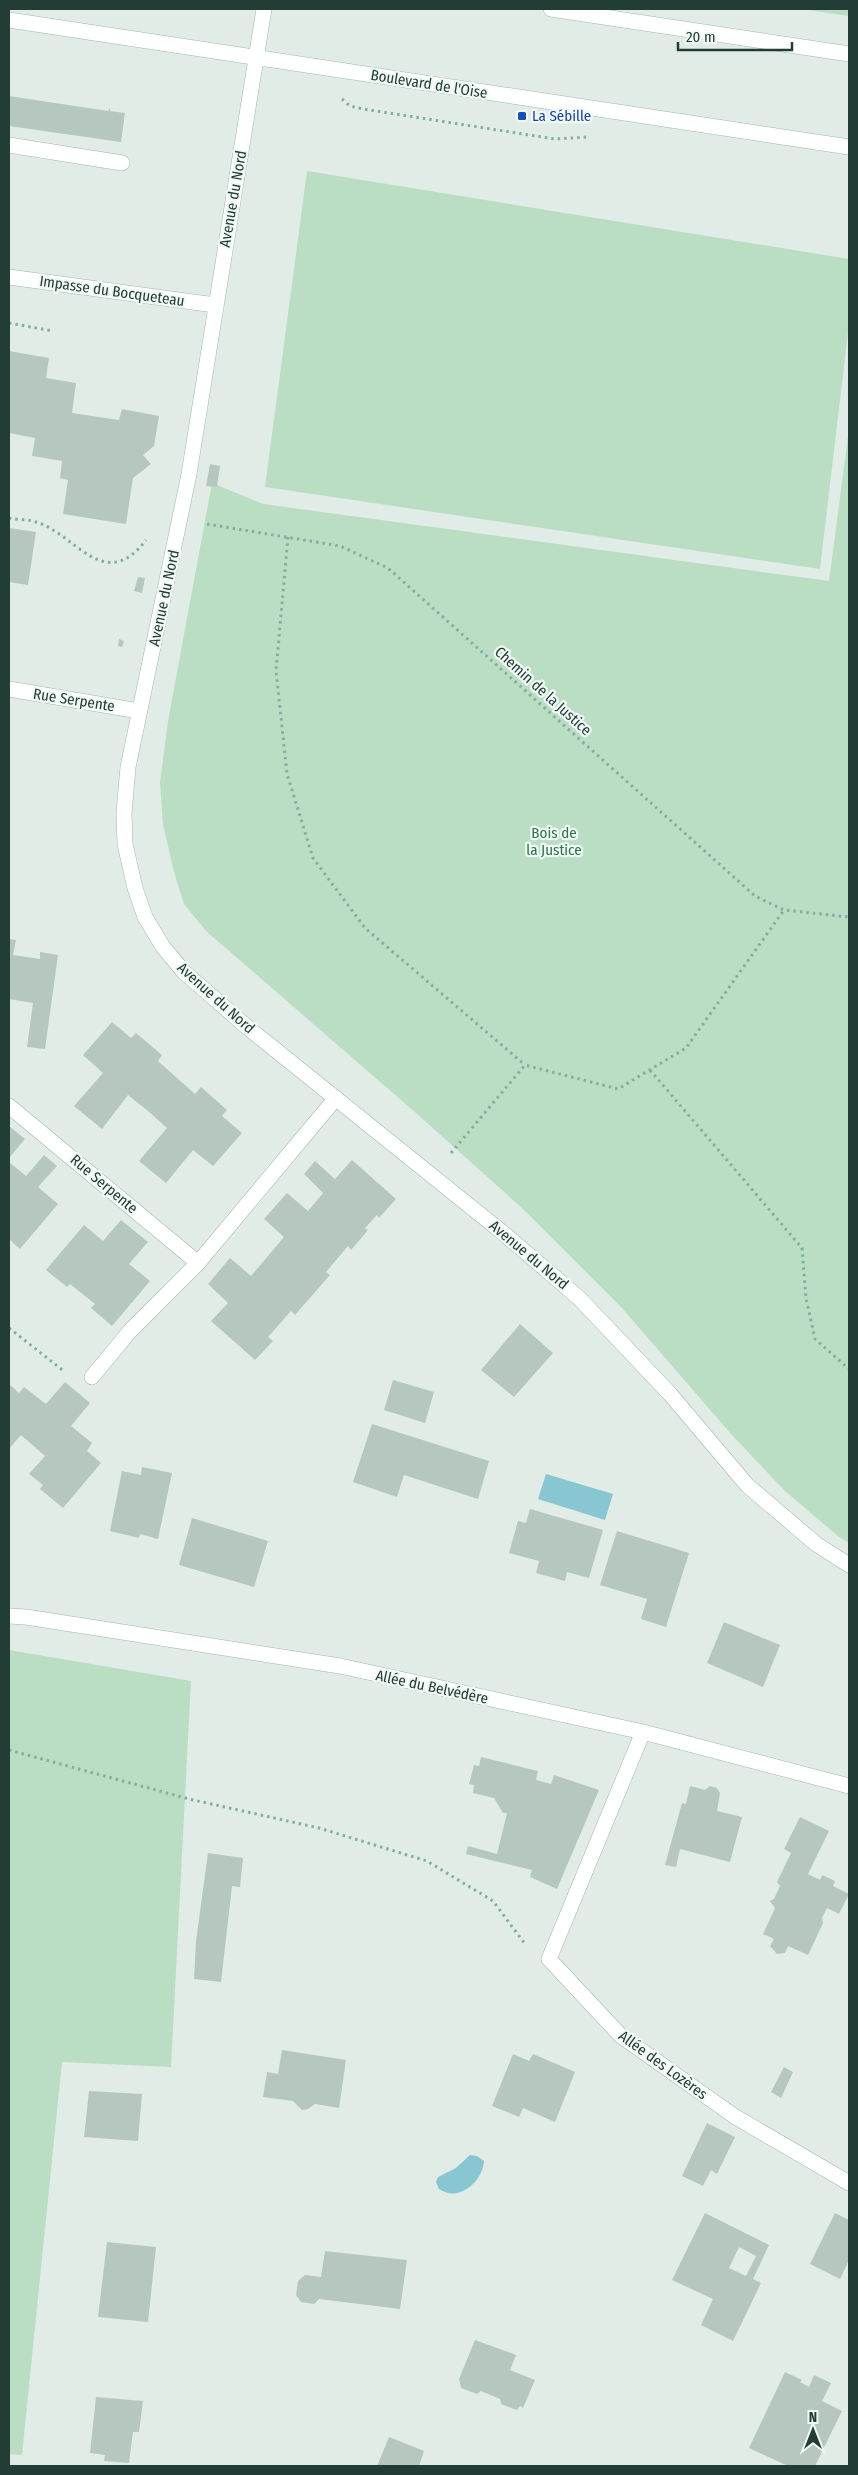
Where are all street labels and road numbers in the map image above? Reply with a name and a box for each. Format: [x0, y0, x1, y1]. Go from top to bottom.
street label: Boulevard de l'Oise [369, 66, 489, 102]
street label: Avenue du Nord [216, 149, 250, 249]
street label: Impasse du Bocqueteau [38, 272, 186, 310]
street label: Avenue du Nord [145, 548, 183, 648]
street label: Chemin de la Justice [491, 643, 595, 739]
street label: Rue Serpente [32, 685, 116, 715]
street label: Avenue du Nord [174, 959, 258, 1037]
street label: Rue Serpente [67, 1151, 141, 1217]
street label: Avenue du Nord [486, 1217, 572, 1293]
street label: Allée du Belvédère [374, 1666, 490, 1708]
street label: Allée des Lozères [615, 2027, 711, 2103]

